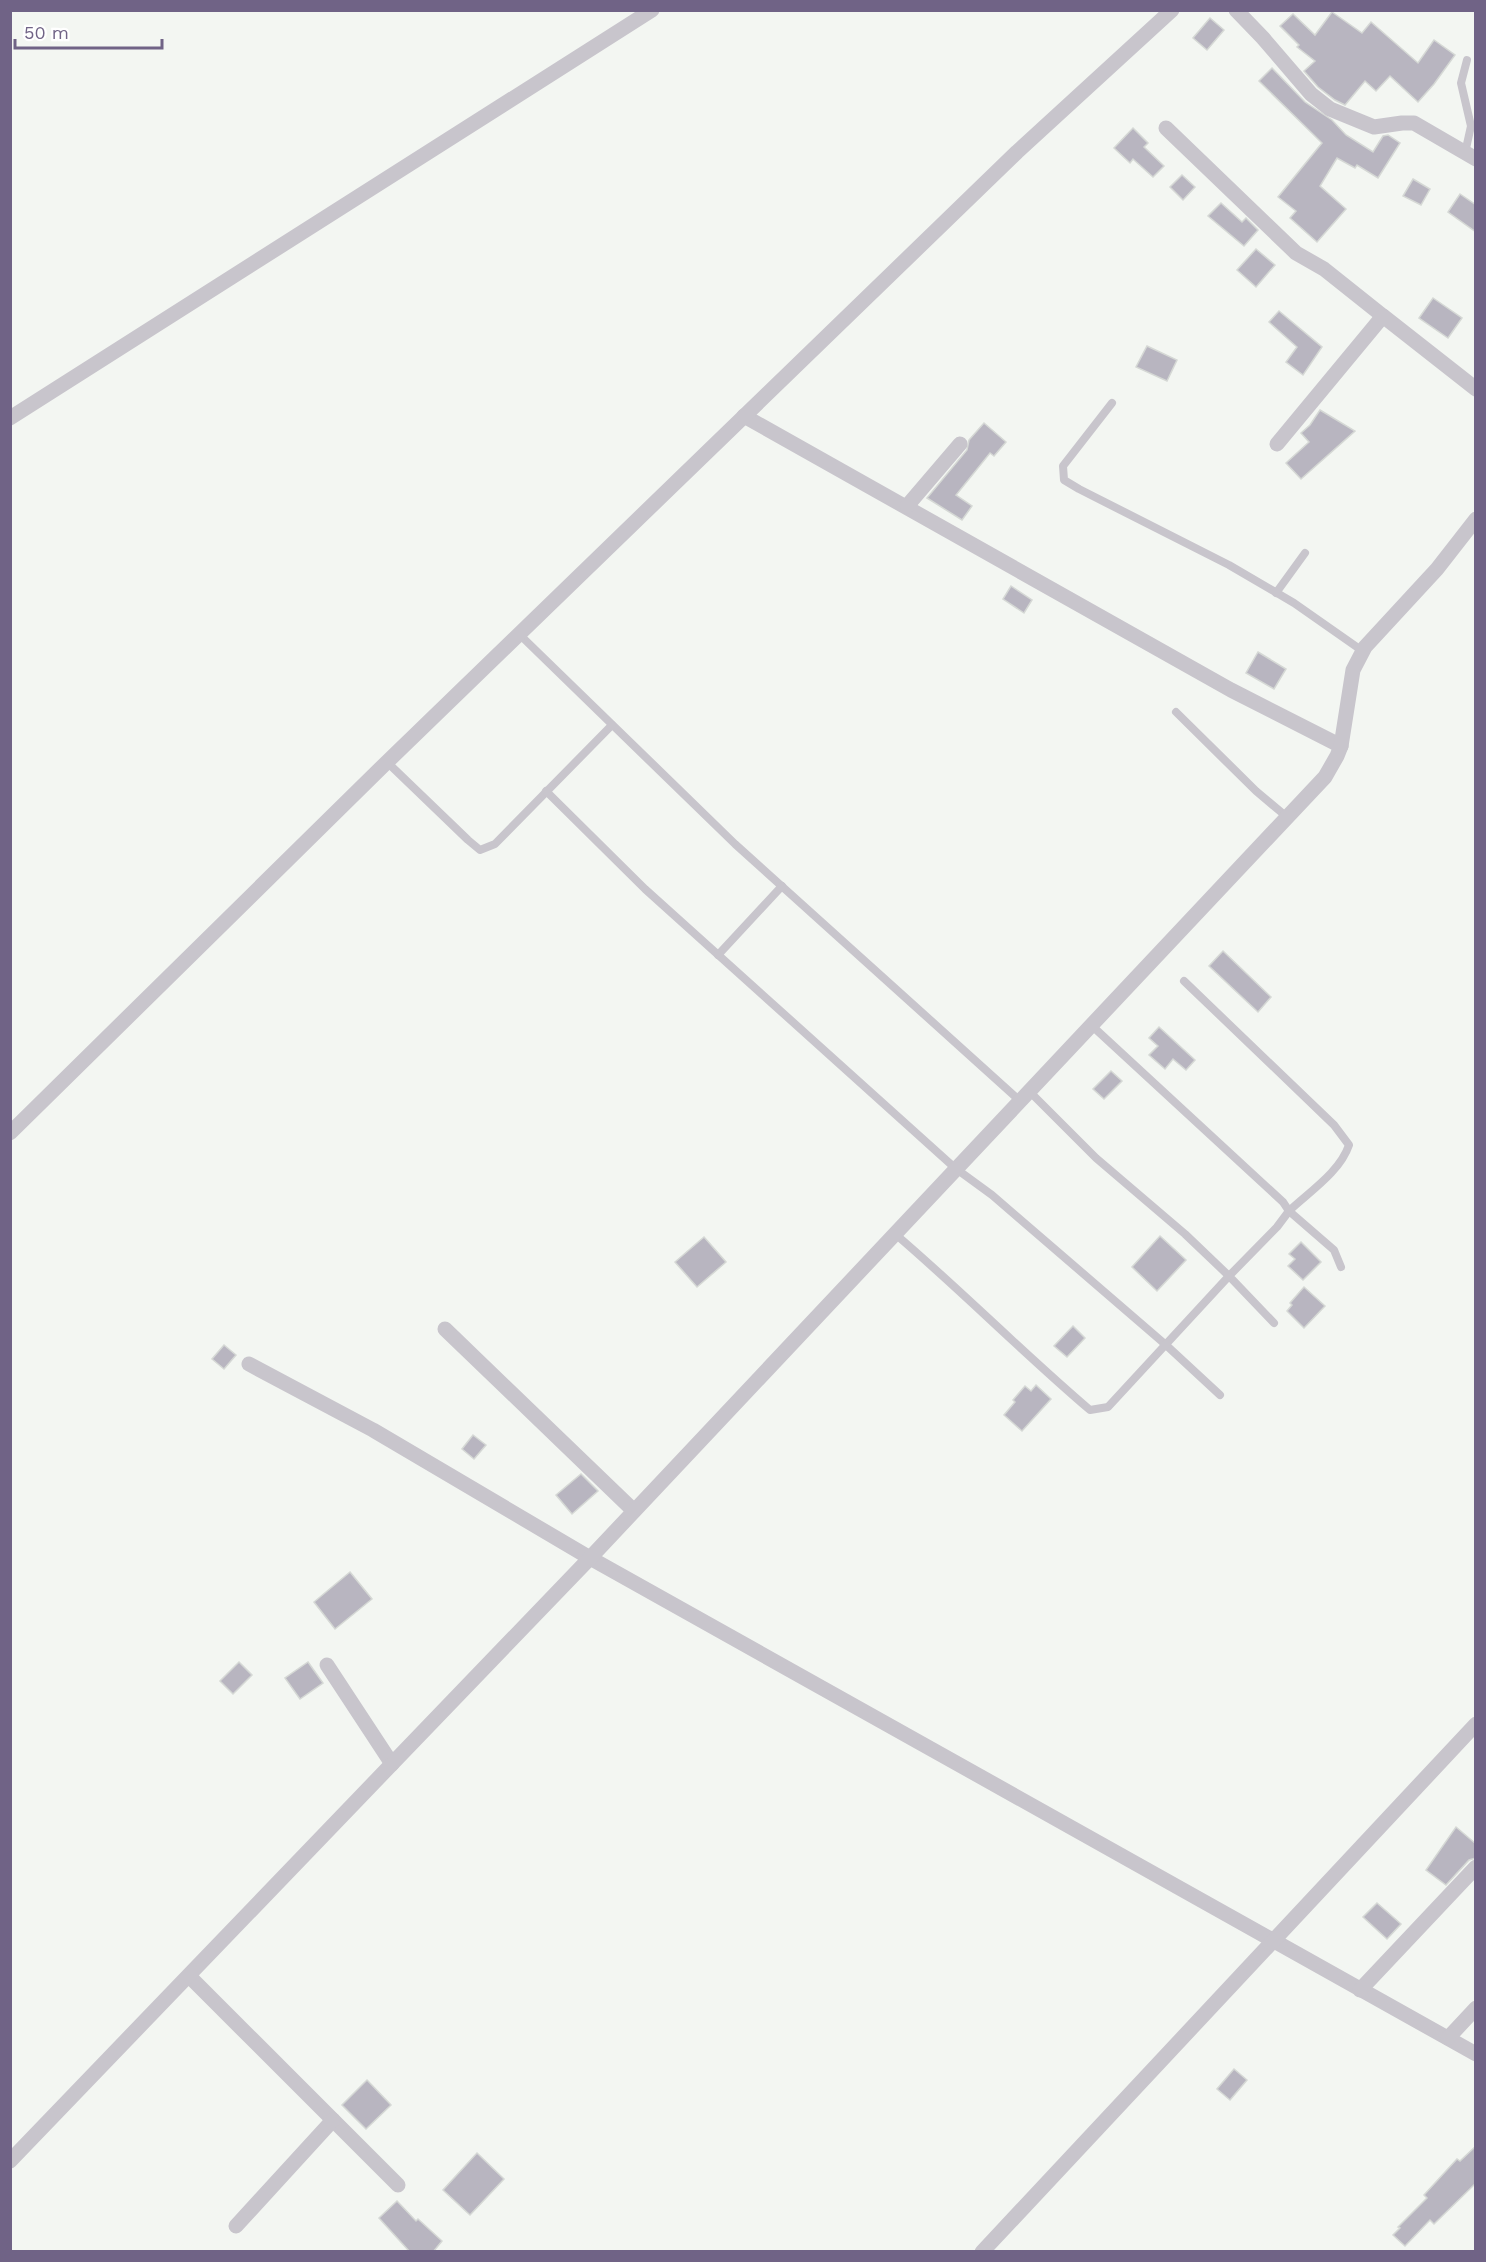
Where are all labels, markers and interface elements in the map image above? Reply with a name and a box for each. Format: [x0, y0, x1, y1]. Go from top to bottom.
scale bar [15, 12, 162, 50]
text: 50 m [24, 22, 69, 43]

